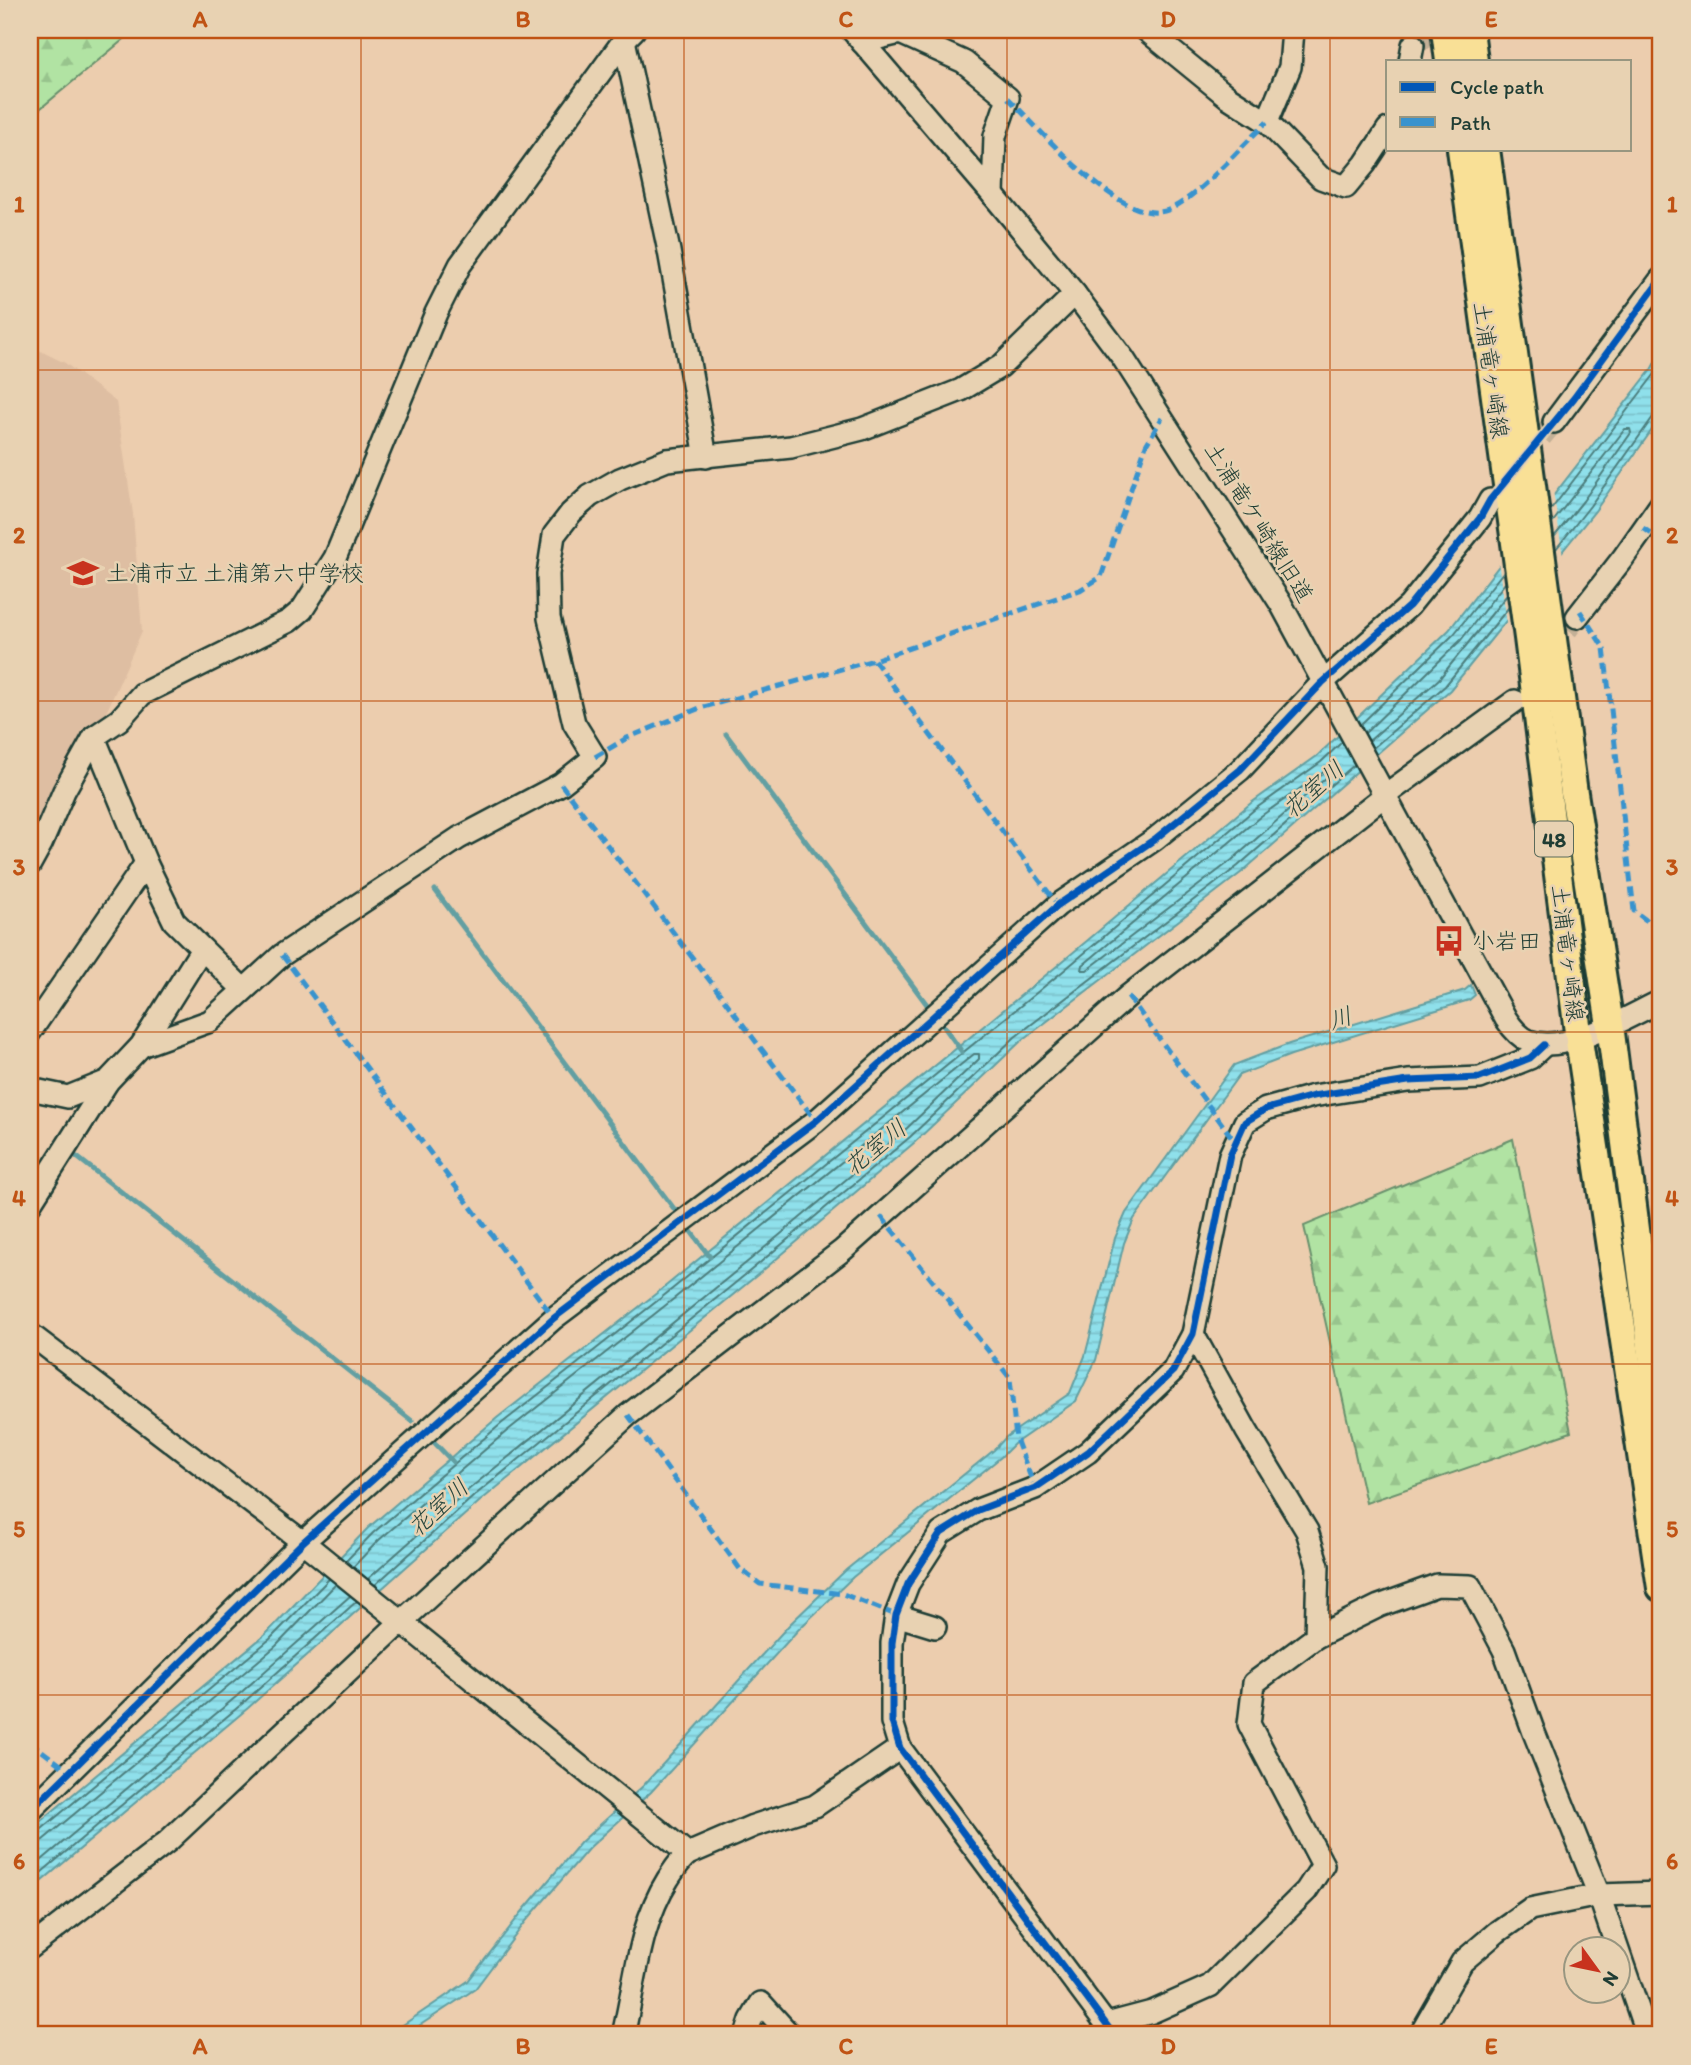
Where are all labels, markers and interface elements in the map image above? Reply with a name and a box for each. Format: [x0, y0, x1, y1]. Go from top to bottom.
text: A [192, 5, 208, 33]
text: B [516, 5, 531, 33]
text: C [839, 5, 854, 33]
text: D [1160, 5, 1176, 33]
text: E [1485, 5, 1498, 33]
legend [1386, 60, 1632, 150]
text: Cycle path [1450, 74, 1544, 99]
text: Path [1450, 110, 1491, 135]
text: 1 [14, 190, 25, 218]
text: 1 [1667, 190, 1678, 218]
street label: 土浦竜ヶ崎線 [1468, 300, 1514, 440]
street label: 土浦竜ケ崎線旧道 [1198, 437, 1320, 607]
text: 2 [13, 521, 26, 549]
text: 2 [1666, 521, 1679, 549]
school or university icon: 土浦市立 土浦第六中学校 [66, 556, 100, 590]
place label: 土浦市立 土浦第六中学校 [106, 559, 364, 587]
water label: 花室川 [1276, 754, 1350, 824]
road number: 48 [1535, 822, 1573, 856]
text: 3 [13, 853, 26, 881]
text: 3 [1666, 853, 1679, 881]
street label: 土浦竜ヶ崎線 [1546, 883, 1590, 1023]
bus stop icon: 小岩田 [1432, 924, 1466, 958]
place label: 小岩田 [1472, 927, 1541, 955]
water label: 川 [1324, 1001, 1356, 1035]
water label: 花室川 [838, 1113, 912, 1181]
text: 4 [12, 1184, 26, 1212]
text: 4 [1665, 1184, 1679, 1212]
water label: 花室川 [402, 1472, 474, 1542]
text: 5 [13, 1515, 25, 1543]
text: 5 [1666, 1515, 1678, 1543]
text: 6 [13, 1847, 25, 1875]
text: 6 [1666, 1847, 1678, 1875]
north arrow [1562, 1936, 1632, 2006]
text: N [1598, 1967, 1624, 1991]
text: A [192, 2032, 208, 2060]
text: B [516, 2032, 531, 2060]
text: C [839, 2032, 854, 2060]
text: D [1160, 2032, 1176, 2060]
text: E [1485, 2032, 1498, 2060]

